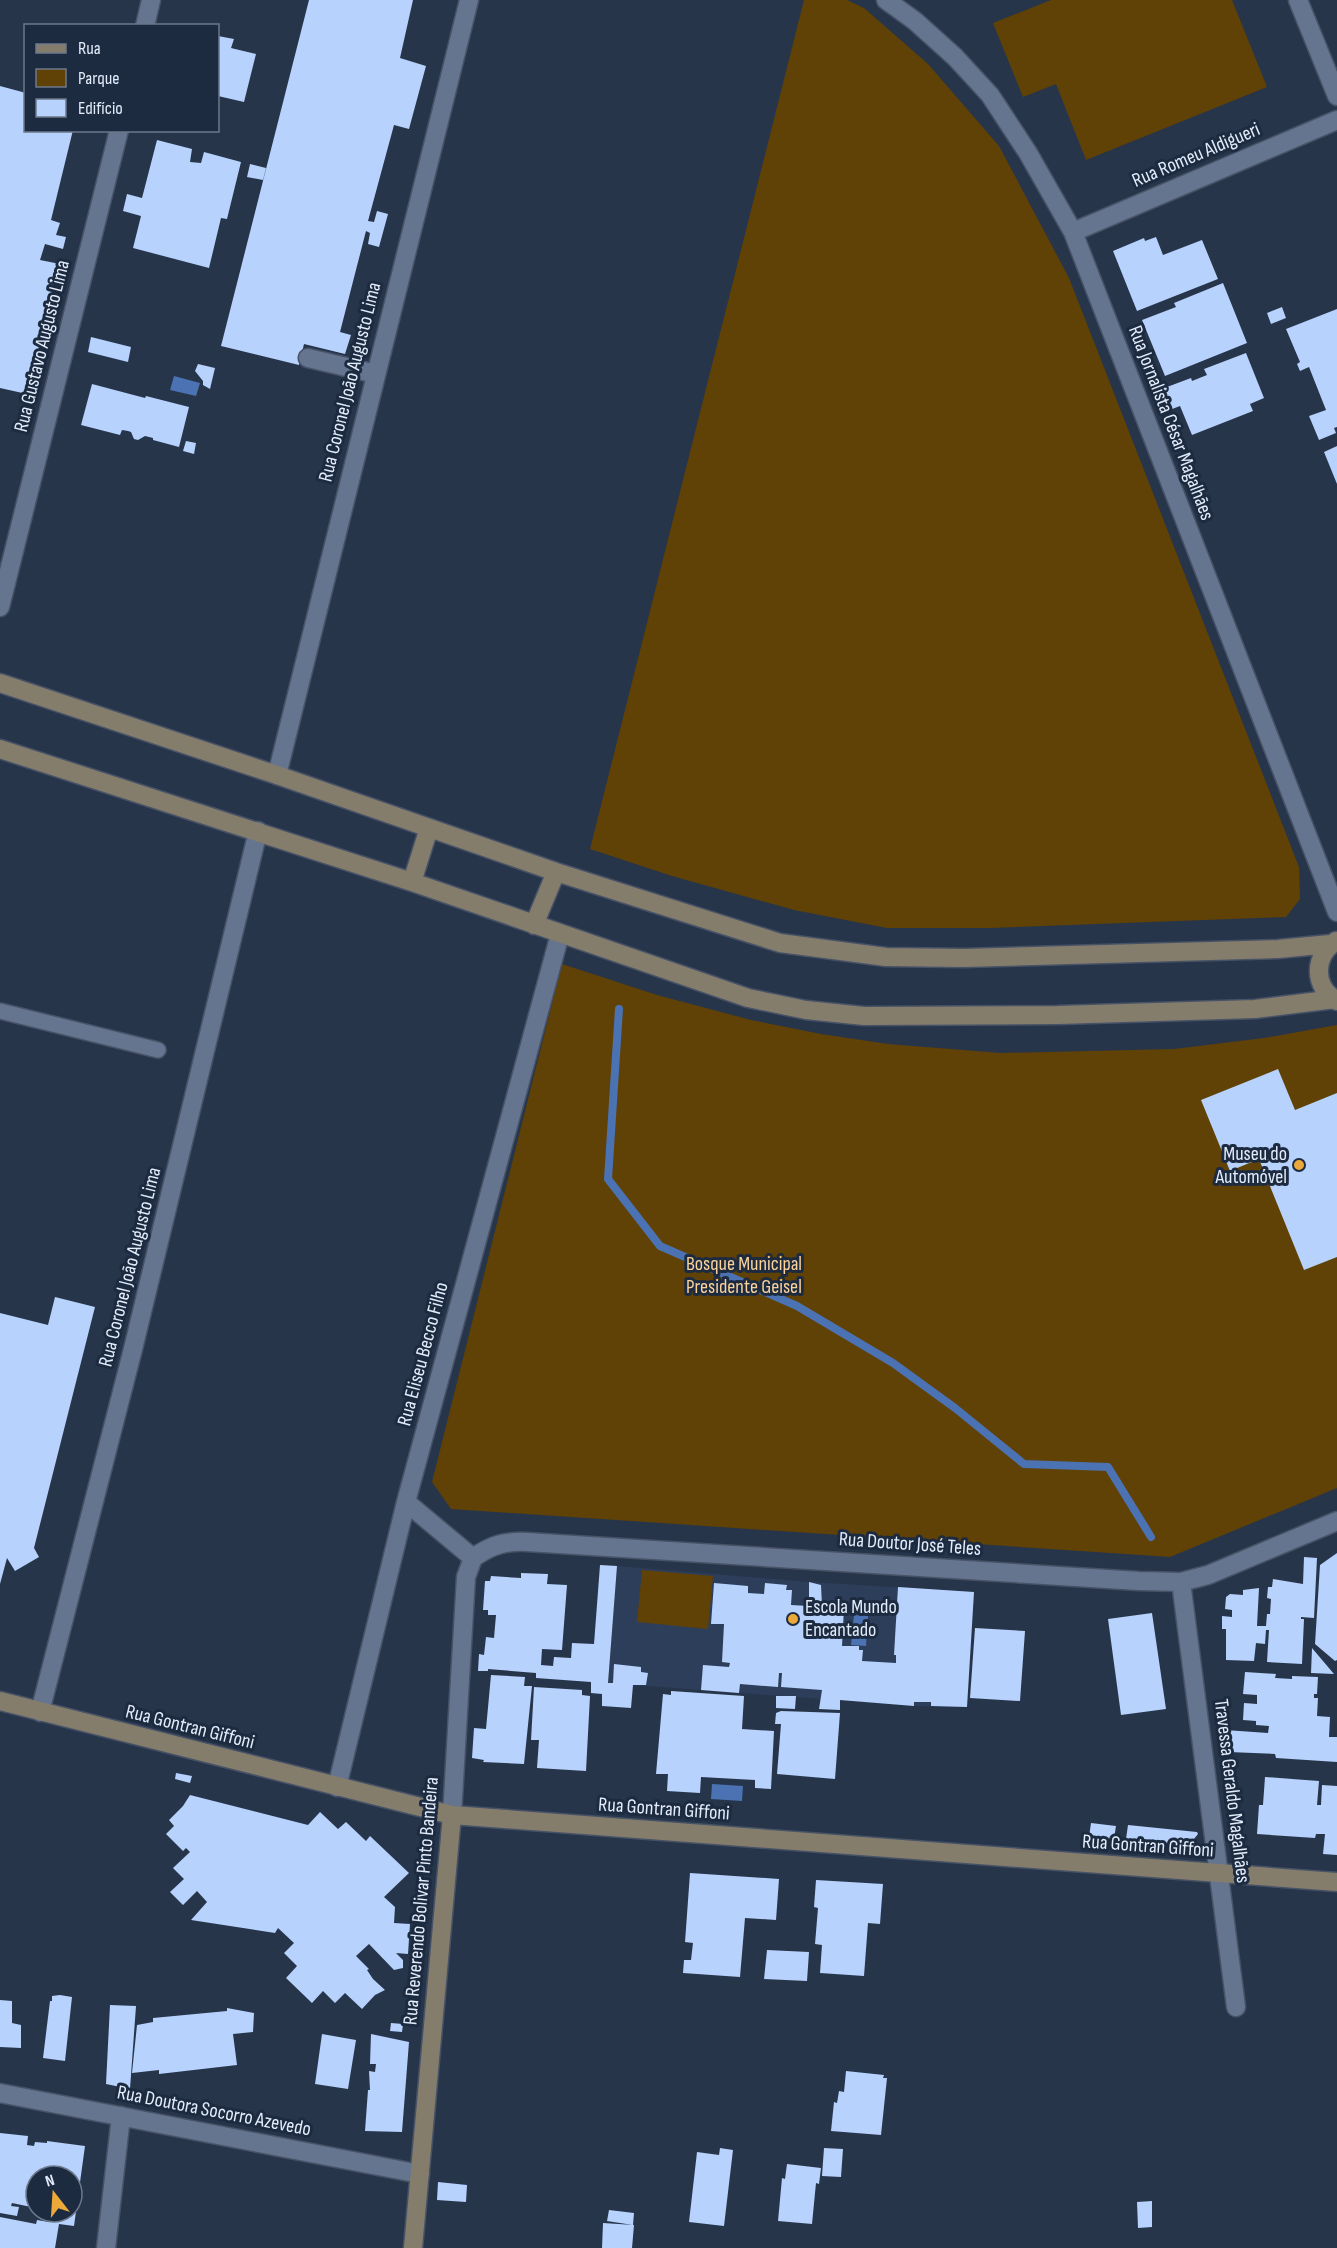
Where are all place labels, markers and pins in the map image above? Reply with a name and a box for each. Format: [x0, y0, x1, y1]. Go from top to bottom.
place label: Museu do Automóvel [1215, 1142, 1287, 1189]
marker: Museu do Automóvel [1292, 1158, 1306, 1172]
place label: Escola Mundo Encantado [805, 1595, 897, 1642]
marker: Escola Mundo Encantado [786, 1612, 800, 1626]

